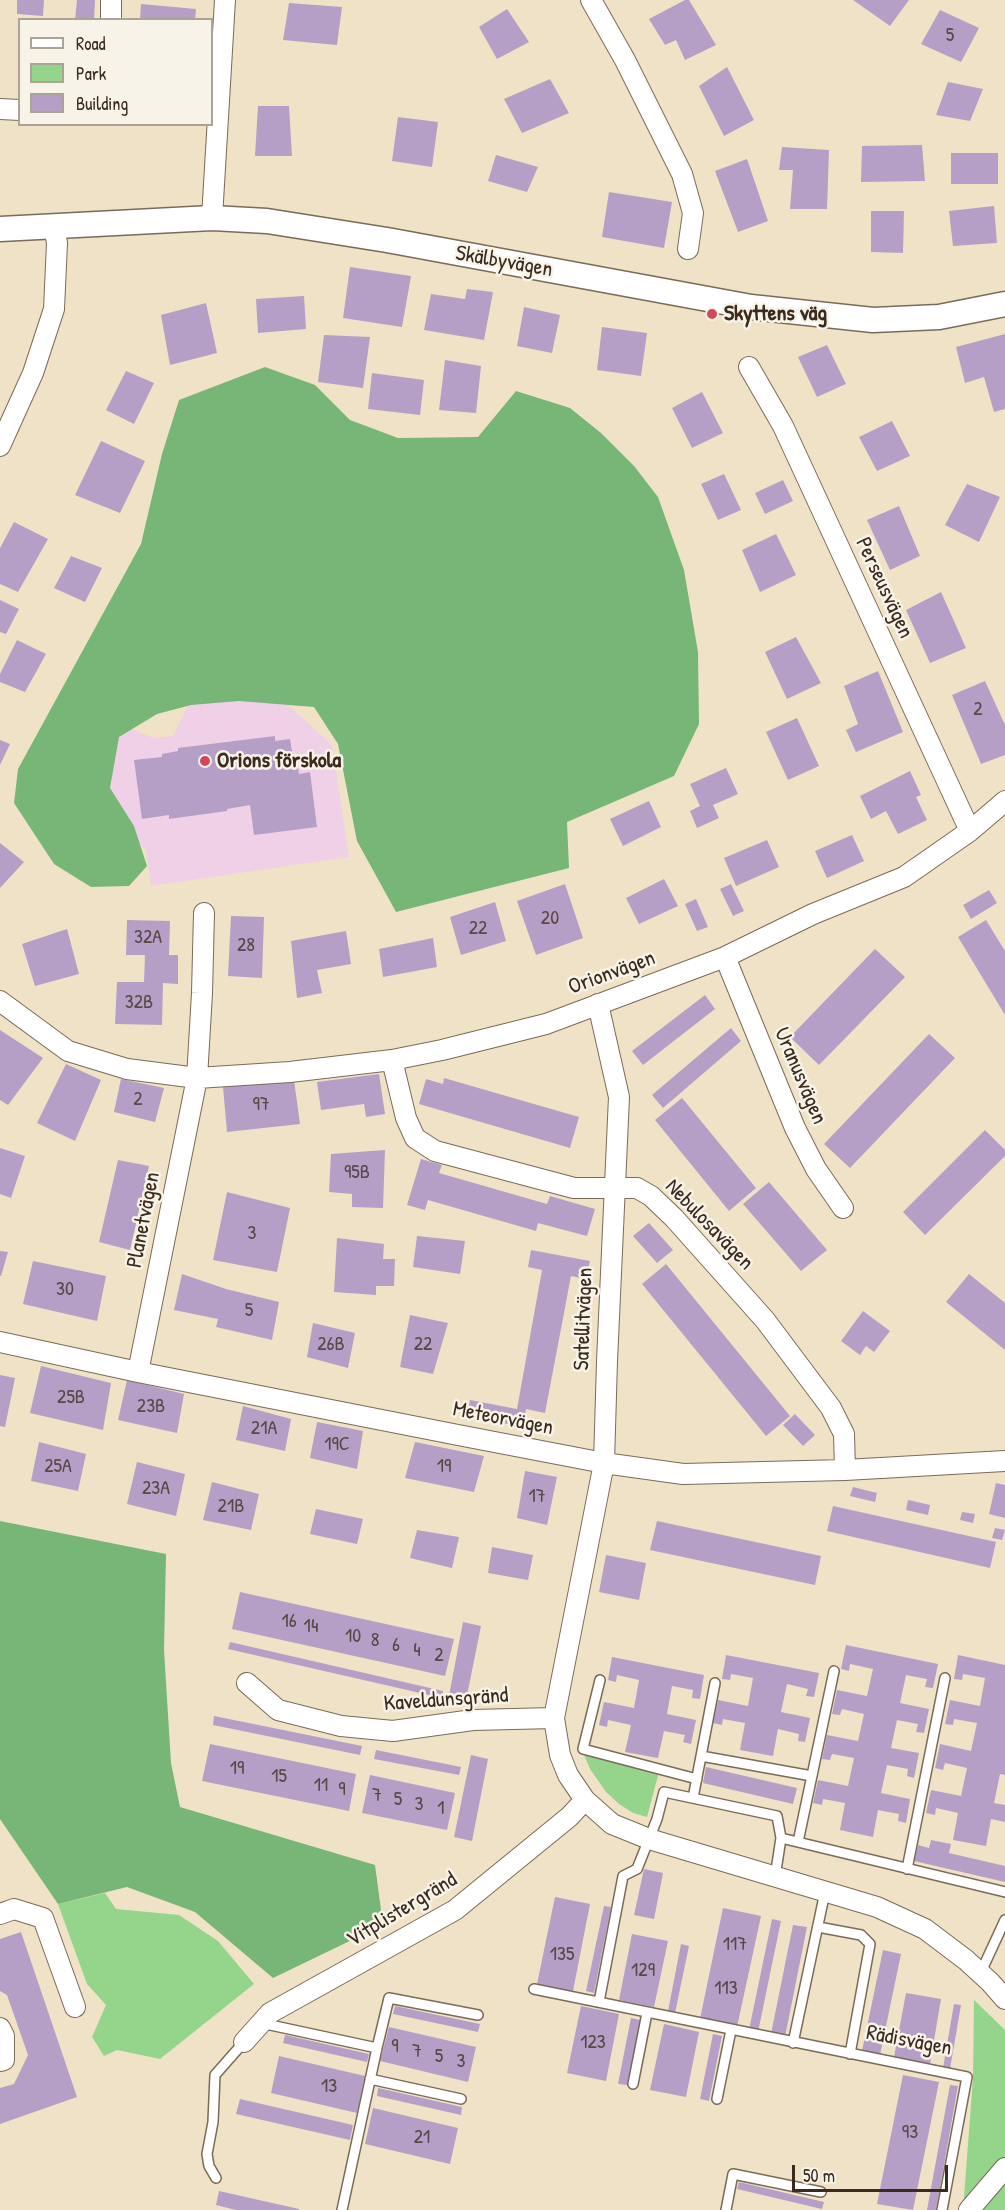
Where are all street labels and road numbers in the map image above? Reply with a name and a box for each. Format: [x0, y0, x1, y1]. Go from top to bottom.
street label: Skälbyvägen [453, 240, 555, 284]
street label: Perseusvägen [849, 533, 919, 643]
street label: Orionvägen [565, 945, 659, 1001]
street label: Uranusvägen [768, 1024, 832, 1128]
street label: Planetvägen [122, 1170, 166, 1270]
street label: Nebulosavägen [659, 1174, 759, 1276]
street label: Satellitvägen [569, 1267, 599, 1371]
street label: Meteorvägen [451, 1396, 555, 1442]
street label: Kaveldunsgränd [383, 1682, 509, 1718]
street label: Vitplistergränd [342, 1867, 462, 1953]
street label: Rädisvägen [864, 2020, 954, 2062]

